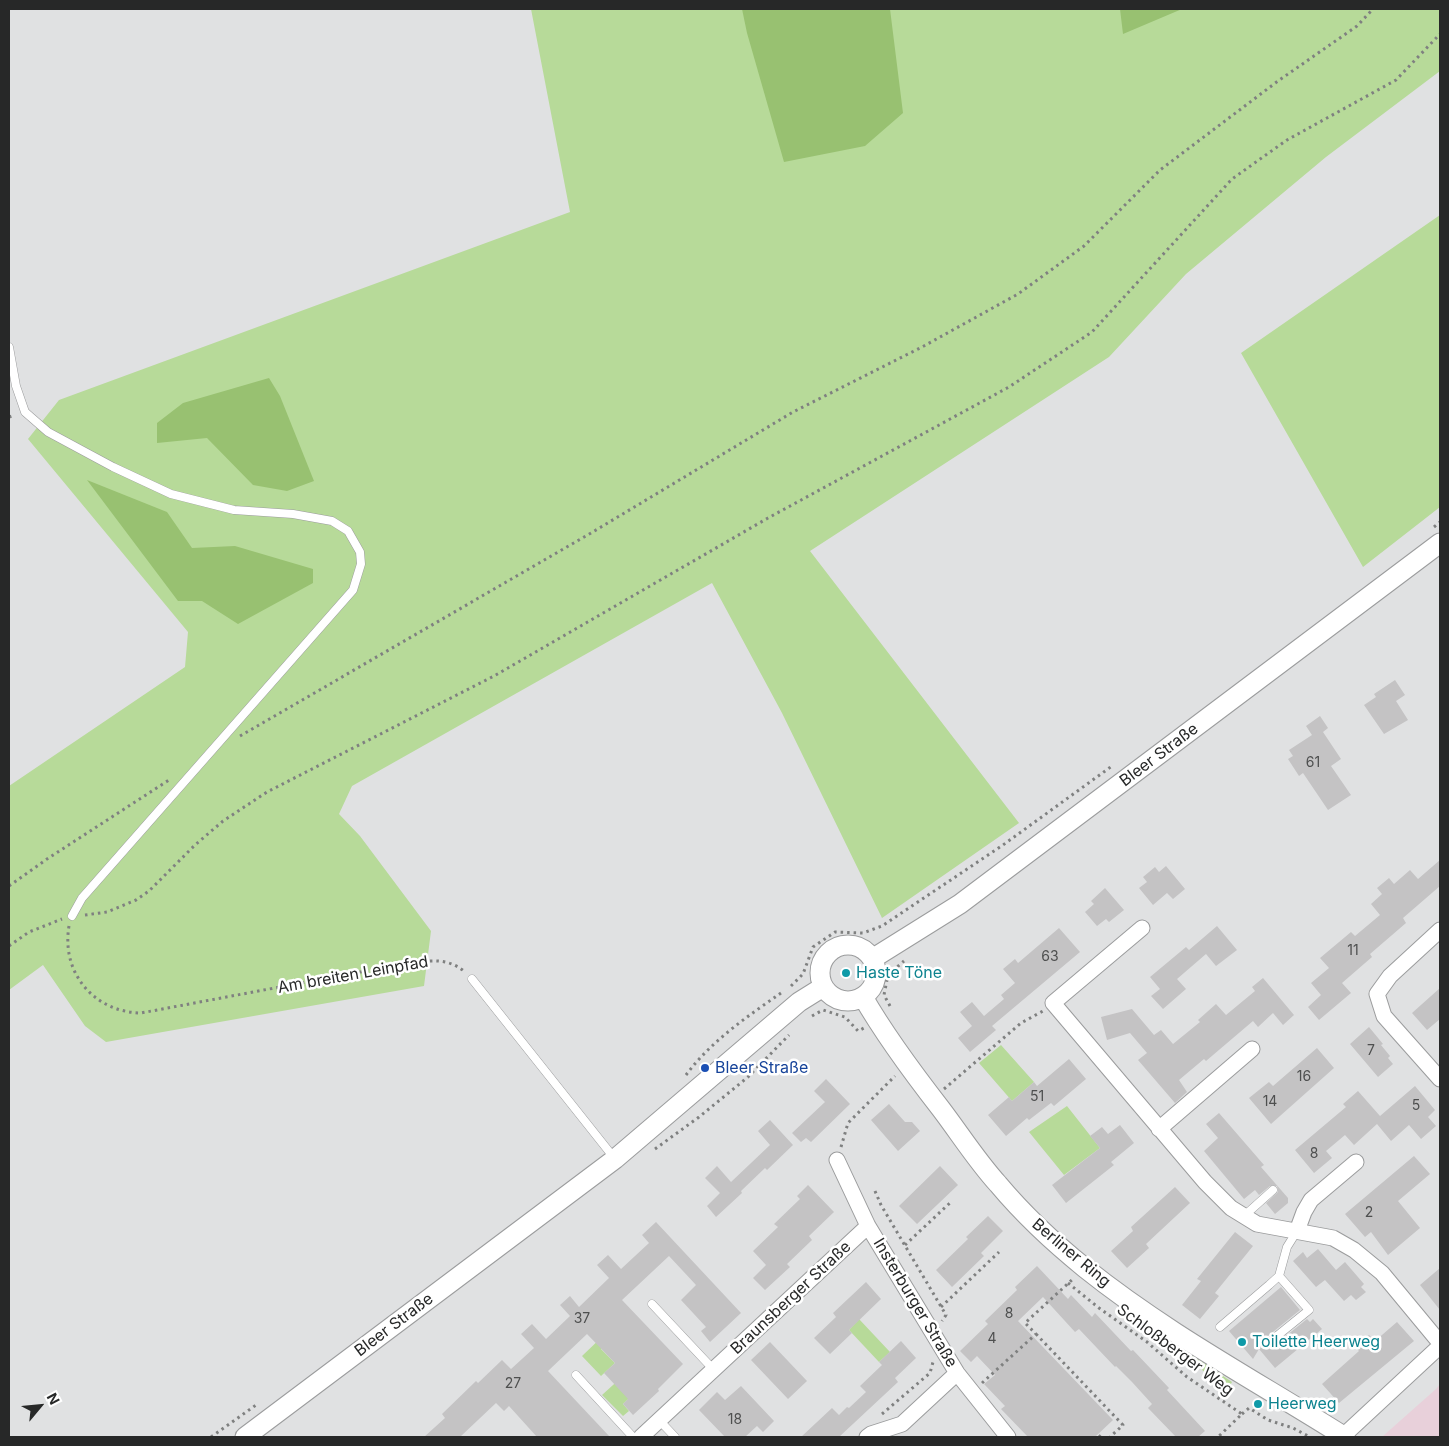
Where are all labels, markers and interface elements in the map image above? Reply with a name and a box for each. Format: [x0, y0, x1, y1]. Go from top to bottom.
street label: Bleer Straße [1116, 719, 1202, 791]
house number: 61 [1306, 755, 1320, 771]
house number: 11 [1347, 943, 1359, 959]
house number: 63 [1041, 949, 1059, 965]
street label: Am breiten Leinpfad [276, 952, 430, 998]
place label: Haste Töne [856, 963, 942, 983]
marker: Haste Töne [840, 967, 852, 979]
house number: 7 [1367, 1043, 1375, 1059]
place label: Bleer Straße [715, 1058, 808, 1078]
marker: Bleer Straße [699, 1062, 711, 1074]
house number: 16 [1297, 1069, 1311, 1085]
house number: 51 [1030, 1089, 1044, 1105]
house number: 14 [1263, 1094, 1277, 1110]
house number: 5 [1412, 1098, 1420, 1114]
house number: 8 [1310, 1146, 1318, 1162]
house number: 2 [1365, 1205, 1373, 1221]
street label: Berliner Ring [1028, 1215, 1114, 1291]
street label: Insterburger Straße [869, 1235, 961, 1371]
street label: Braunsberger Straße [727, 1237, 855, 1359]
street label: Bleer Straße [351, 1289, 437, 1361]
street label: Schloßberger Weg [1113, 1300, 1237, 1400]
house number: 8 [1005, 1306, 1013, 1322]
house number: 37 [574, 1311, 590, 1327]
house number: 4 [987, 1331, 997, 1347]
place label: Toilette Heerweg [1252, 1332, 1380, 1352]
marker: Toilette Heerweg [1236, 1336, 1248, 1348]
house number: 27 [505, 1376, 521, 1392]
north arrow [15, 1381, 65, 1431]
text: N [44, 1390, 64, 1407]
place label: Heerweg [1268, 1394, 1337, 1414]
marker: Heerweg [1252, 1398, 1264, 1410]
house number: 18 [728, 1412, 742, 1428]

